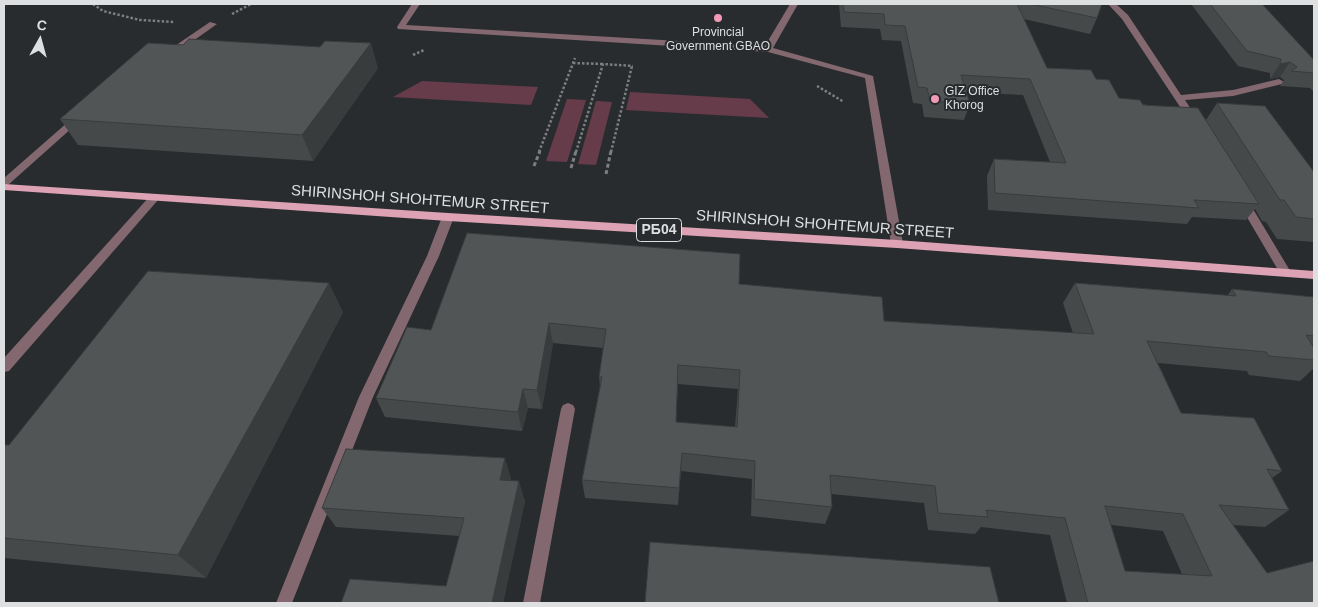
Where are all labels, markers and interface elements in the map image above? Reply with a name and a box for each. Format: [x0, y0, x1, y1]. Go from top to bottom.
marker: Provincial Government GBAO [712, 12, 724, 24]
north arrow [15, 15, 65, 65]
text: С [36, 17, 48, 34]
place label: Provincial Government GBAO [666, 26, 770, 54]
place label: GIZ Office Khorog [945, 85, 999, 113]
marker: GIZ Office Khorog [929, 93, 941, 105]
street label: SHIRINSHOH SHOHTEMUR STREET [291, 182, 549, 218]
street label: SHIRINSHOH SHOHTEMUR STREET [696, 207, 954, 243]
road number: РБ04 [636, 218, 682, 242]

